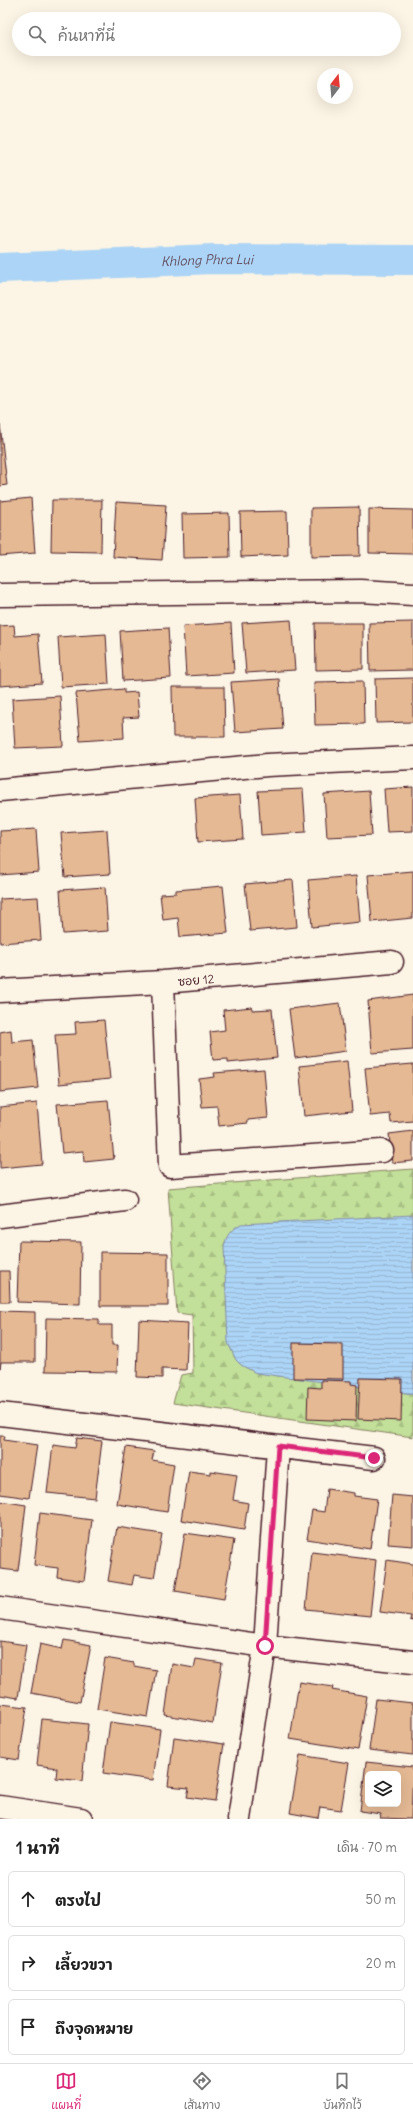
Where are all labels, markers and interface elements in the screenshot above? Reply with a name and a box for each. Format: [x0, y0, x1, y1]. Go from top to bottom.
search box [12, 12, 401, 56]
icon: search [26, 23, 48, 45]
text: ค้นหาที่นี่ [58, 26, 115, 45]
north arrow [317, 68, 353, 104]
water label: Khlong Phra Lui [160, 250, 255, 270]
street label: ซอย 12 [177, 971, 215, 989]
route end [365, 1449, 383, 1467]
route start [256, 1637, 274, 1655]
map controls [365, 1771, 401, 1807]
button: layers [365, 1771, 401, 1807]
text: 1 นาที [16, 1837, 60, 1859]
text: เดิน · 70 m [337, 1839, 397, 1856]
icon: ahead [17, 1888, 39, 1910]
text: ตรงไป [55, 1891, 101, 1910]
text: 50 m [365, 1891, 396, 1908]
icon: right [17, 1952, 39, 1974]
text: เลี้ยวขวา [55, 1955, 113, 1974]
text: 20 m [366, 1955, 396, 1972]
icon: arrive [17, 2016, 39, 2038]
text: ถึงจุดหมาย [55, 2019, 133, 2038]
tab: แผนที่ [51, 2070, 81, 2113]
tab: เส้นทาง [184, 2070, 220, 2113]
tab: บันทึกไว้ [323, 2070, 362, 2113]

